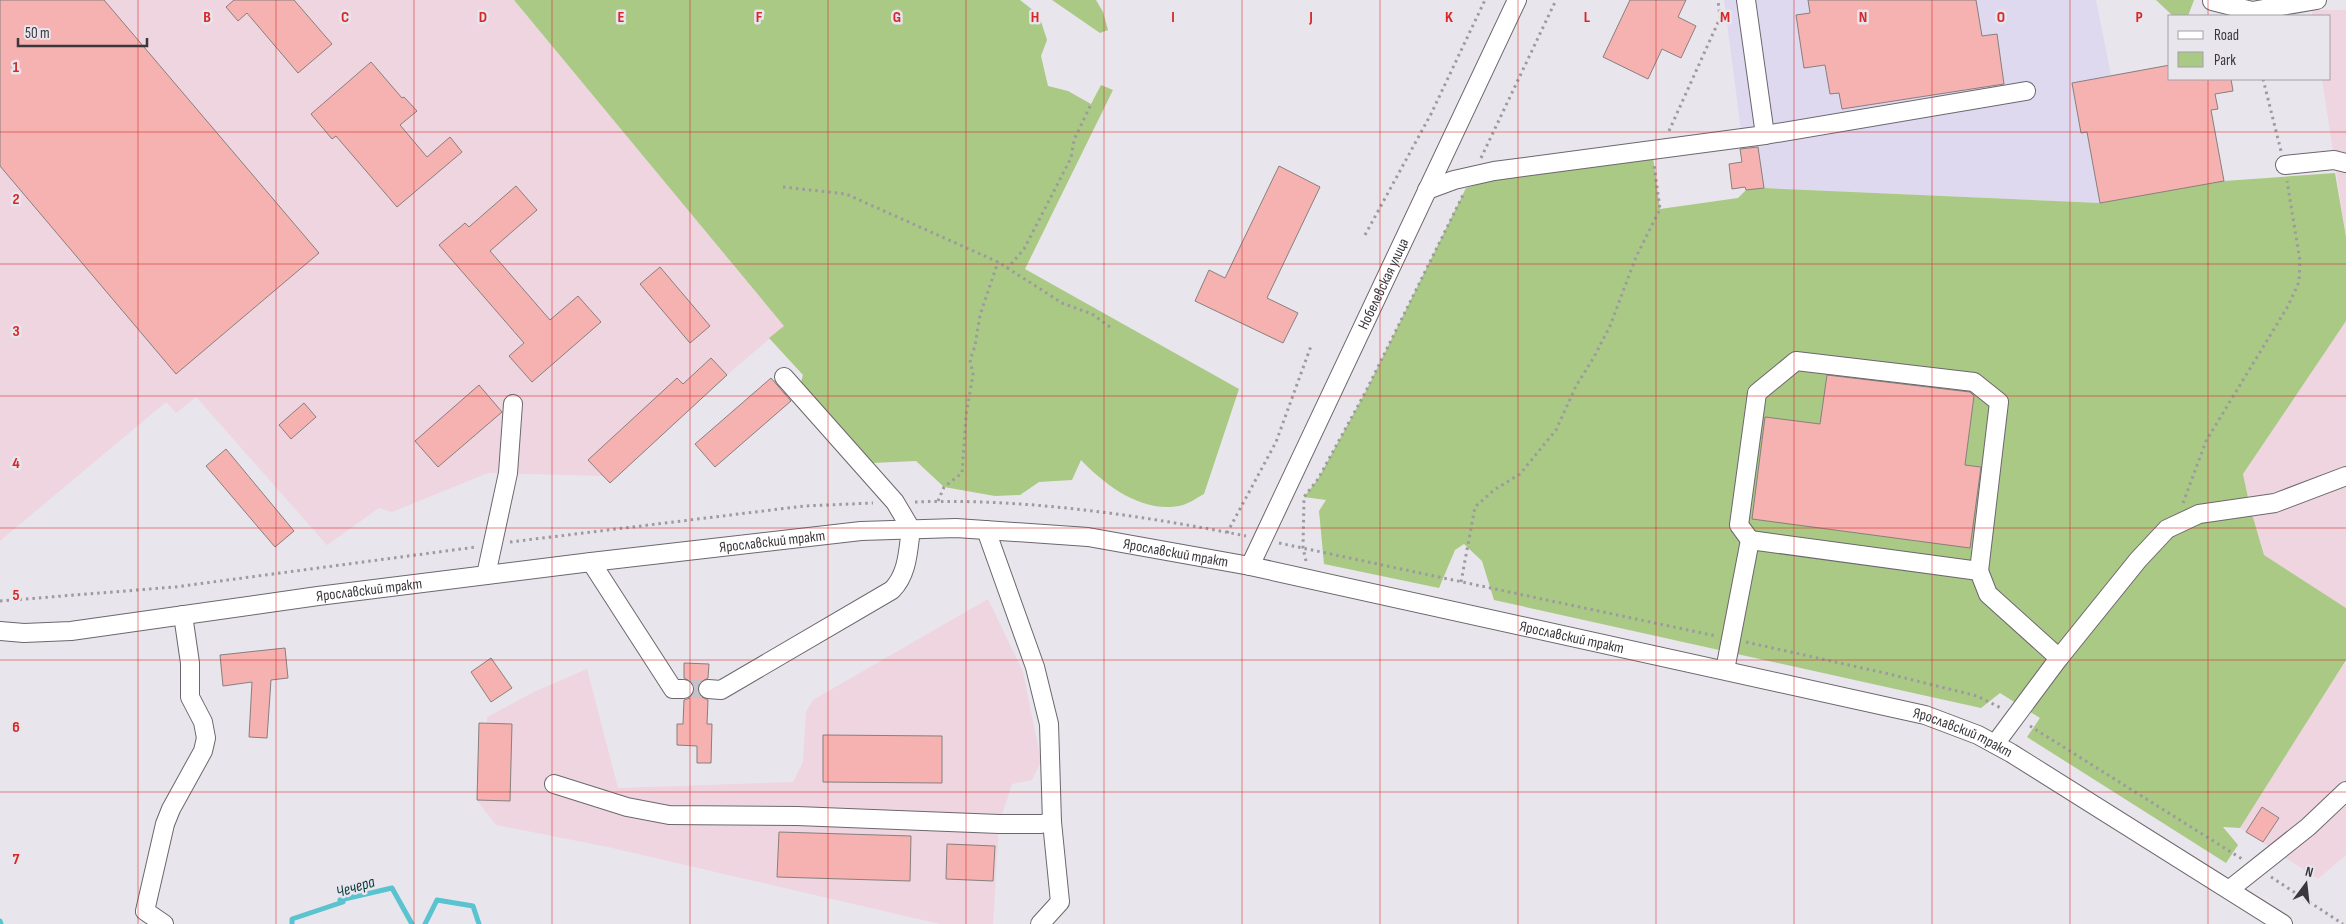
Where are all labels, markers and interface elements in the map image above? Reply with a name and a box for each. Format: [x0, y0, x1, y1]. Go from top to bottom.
text: B [203, 8, 211, 27]
text: C [341, 8, 349, 27]
text: D [479, 8, 487, 27]
text: E [618, 8, 625, 27]
text: F [756, 8, 763, 27]
text: G [893, 8, 901, 27]
text: H [1031, 8, 1039, 27]
text: I [1171, 8, 1175, 27]
text: J [1308, 8, 1313, 27]
text: K [1445, 8, 1453, 27]
text: L [1584, 8, 1591, 27]
text: M [1720, 8, 1730, 27]
text: N [1859, 8, 1867, 27]
text: O [1997, 8, 2005, 27]
text: P [2135, 8, 2143, 27]
scale bar [18, 15, 146, 47]
legend [2168, 15, 2331, 80]
text: 50 m [25, 24, 50, 43]
text: Road [2214, 26, 2239, 45]
text: Park [2214, 51, 2236, 70]
text: 1 [13, 58, 20, 77]
text: 2 [12, 190, 20, 209]
street label: Нобелевская улица [1354, 235, 1413, 333]
text: 3 [12, 322, 20, 341]
text: 4 [12, 454, 20, 473]
street label: Ярославский тракт [718, 526, 826, 557]
street label: Ярославский тракт [1122, 534, 1230, 572]
street label: Ярославский тракт [315, 574, 423, 606]
text: 5 [12, 586, 20, 605]
street label: Ярославский тракт [1518, 617, 1626, 658]
street label: Ярославский тракт [1911, 704, 2016, 762]
text: 6 [12, 718, 20, 737]
text: 7 [13, 850, 20, 869]
north arrow [2281, 859, 2331, 909]
text: N [2303, 863, 2315, 881]
water label: Чечера [334, 872, 378, 902]

